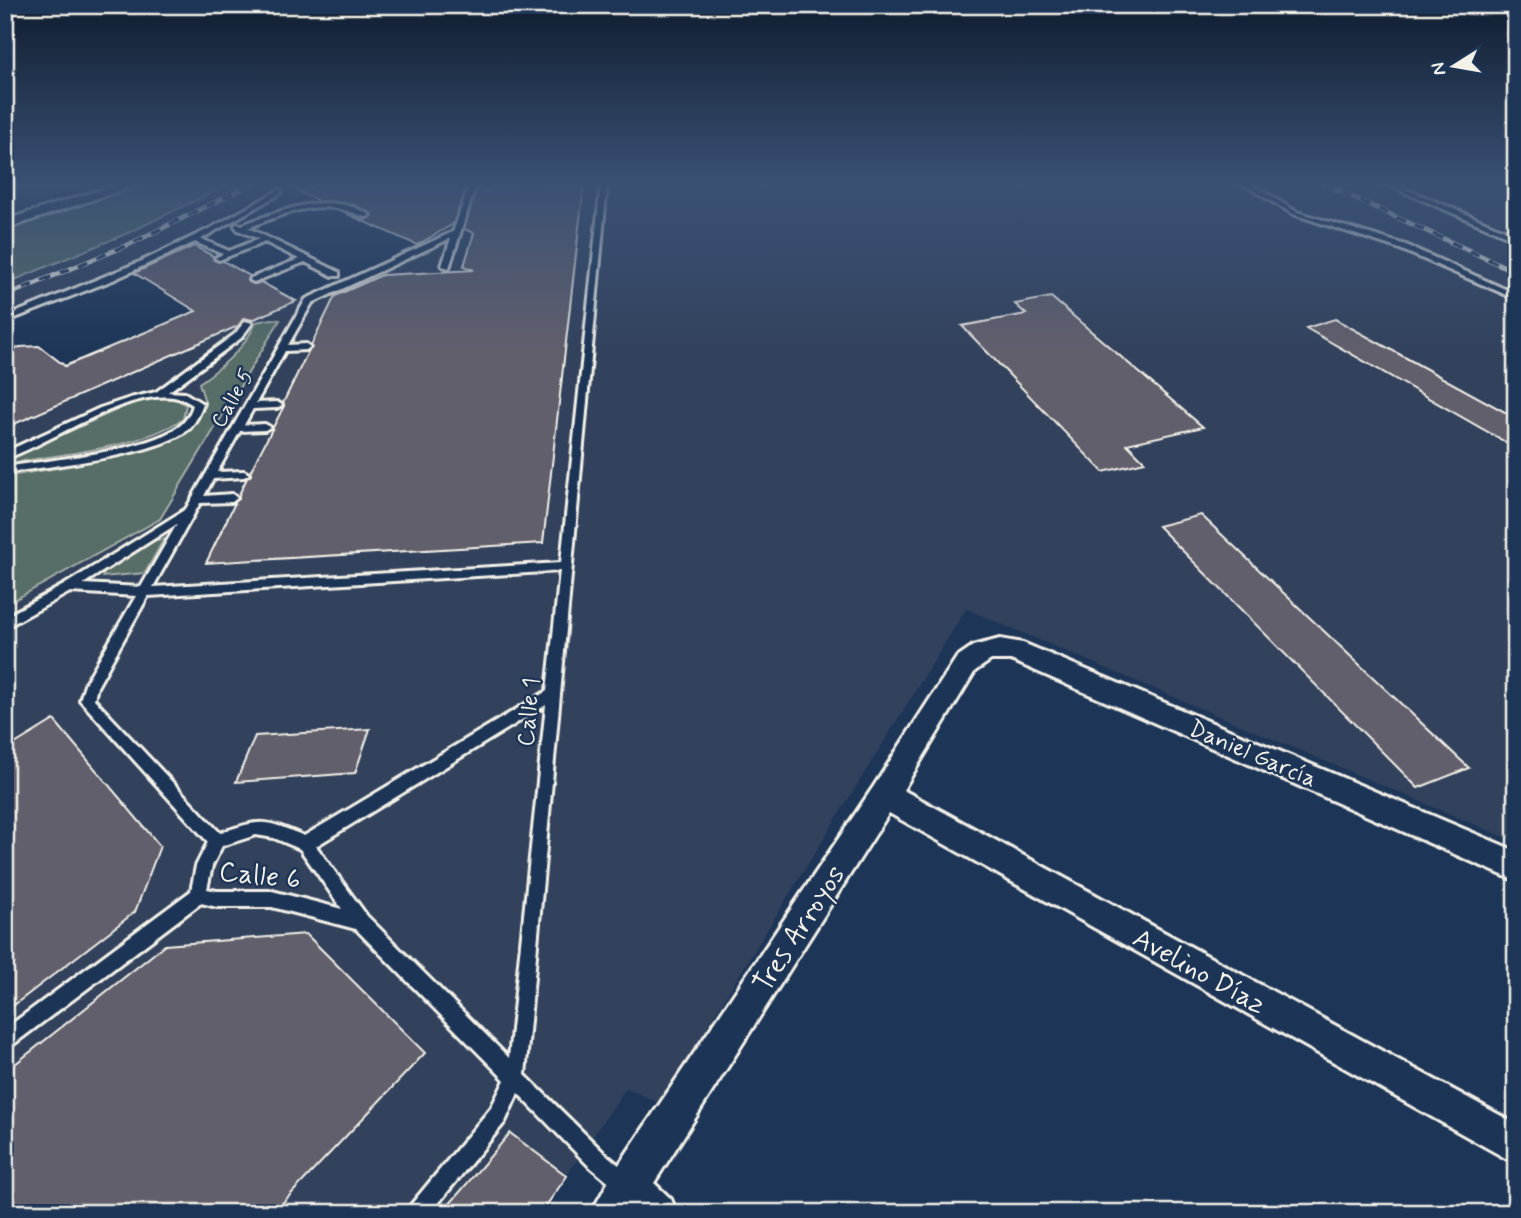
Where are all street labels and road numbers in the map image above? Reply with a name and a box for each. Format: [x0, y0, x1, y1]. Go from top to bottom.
street label: Calle 5 [205, 364, 261, 433]
street label: Calle 1 [511, 677, 548, 748]
street label: Daniel García [1184, 714, 1321, 795]
street label: Calle 6 [217, 854, 303, 899]
street label: Tres Arroyos [745, 859, 855, 1000]
street label: Avelino Díaz [1126, 920, 1272, 1024]

